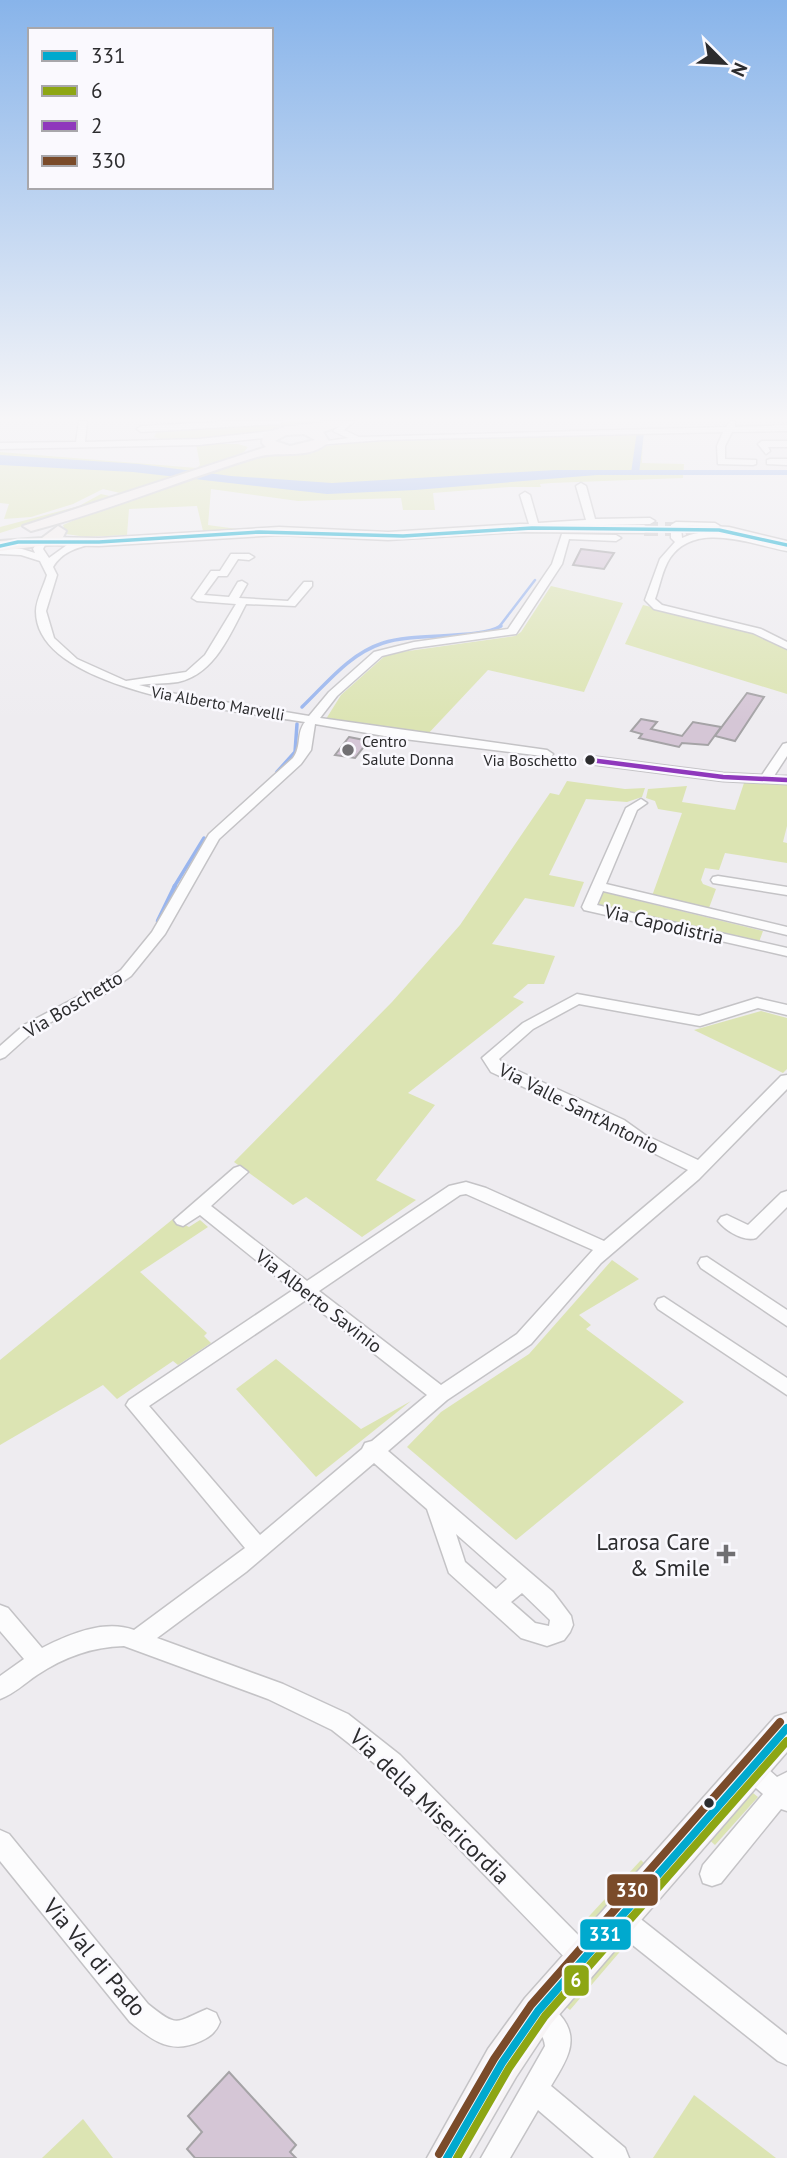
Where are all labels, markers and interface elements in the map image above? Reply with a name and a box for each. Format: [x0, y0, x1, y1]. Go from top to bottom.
legend [28, 28, 273, 189]
north arrow [689, 28, 759, 98]
text: 331 [91, 42, 125, 69]
text: N [726, 59, 753, 80]
text: 6 [91, 77, 102, 104]
text: 2 [91, 112, 102, 139]
text: 330 [91, 147, 125, 174]
street label: Via Alberto Marvelli [149, 681, 286, 725]
place label: Centro Salute Donna [362, 731, 454, 769]
marker: Centro Salute Donna [340, 742, 356, 758]
place label: Via Boschetto [482, 750, 577, 770]
marker: Via Boschetto [583, 753, 597, 767]
street label: Via Capodistria [601, 898, 726, 949]
street label: Via Boschetto [18, 965, 127, 1043]
street label: Via Valle Sant'Antonio [494, 1057, 663, 1159]
street label: Via Alberto Savinio [250, 1243, 387, 1358]
place label: Larosa Care & Smile [596, 1527, 710, 1582]
marker: Larosa Care & Smile [716, 1544, 736, 1564]
street label: Via della Misericordia [343, 1721, 516, 1890]
unlabelled marker [702, 1796, 716, 1810]
line badge: 330 [606, 1873, 659, 1907]
text: 330 [616, 1878, 648, 1902]
street label: Via Val di Pado [37, 1891, 153, 2022]
line badge: 331 [579, 1918, 632, 1951]
text: 331 [589, 1922, 621, 1946]
line badge: 6 [563, 1964, 590, 1997]
text: 6 [571, 1968, 581, 1992]

